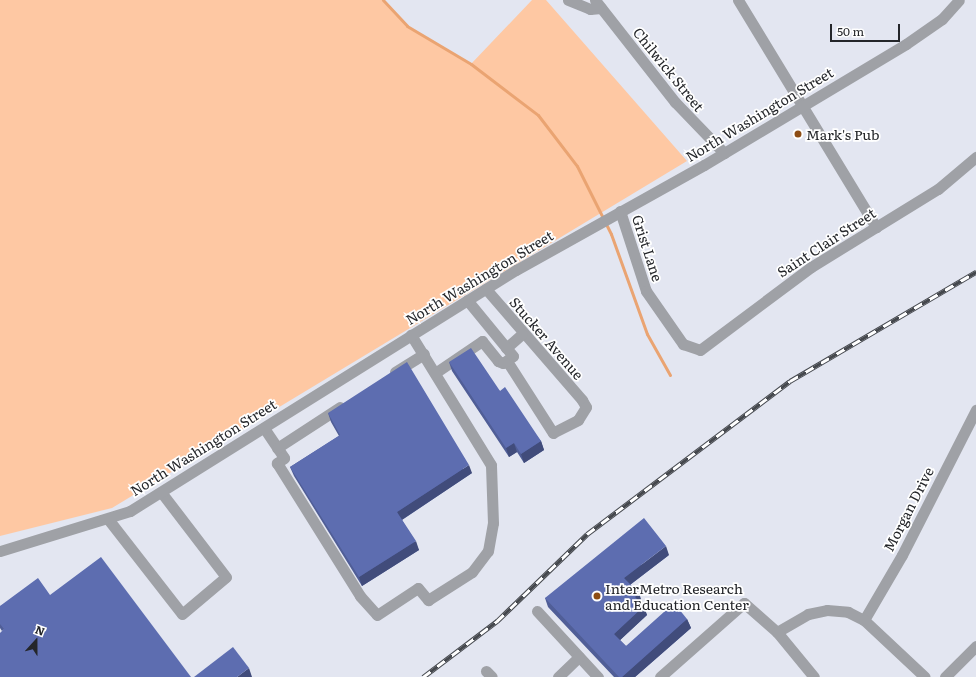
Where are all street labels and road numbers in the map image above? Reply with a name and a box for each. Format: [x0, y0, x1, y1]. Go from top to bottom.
street label: Chilwick Street [630, 24, 708, 114]
street label: North Washington Street [682, 63, 836, 165]
street label: Saint Clair Street [774, 204, 878, 280]
street label: Grist Lane [629, 212, 667, 284]
street label: North Washington Street [402, 226, 556, 328]
street label: Stucker Avenue [507, 293, 587, 383]
street label: North Washington Street [127, 395, 279, 499]
street label: Morgan Drive [880, 464, 936, 554]

